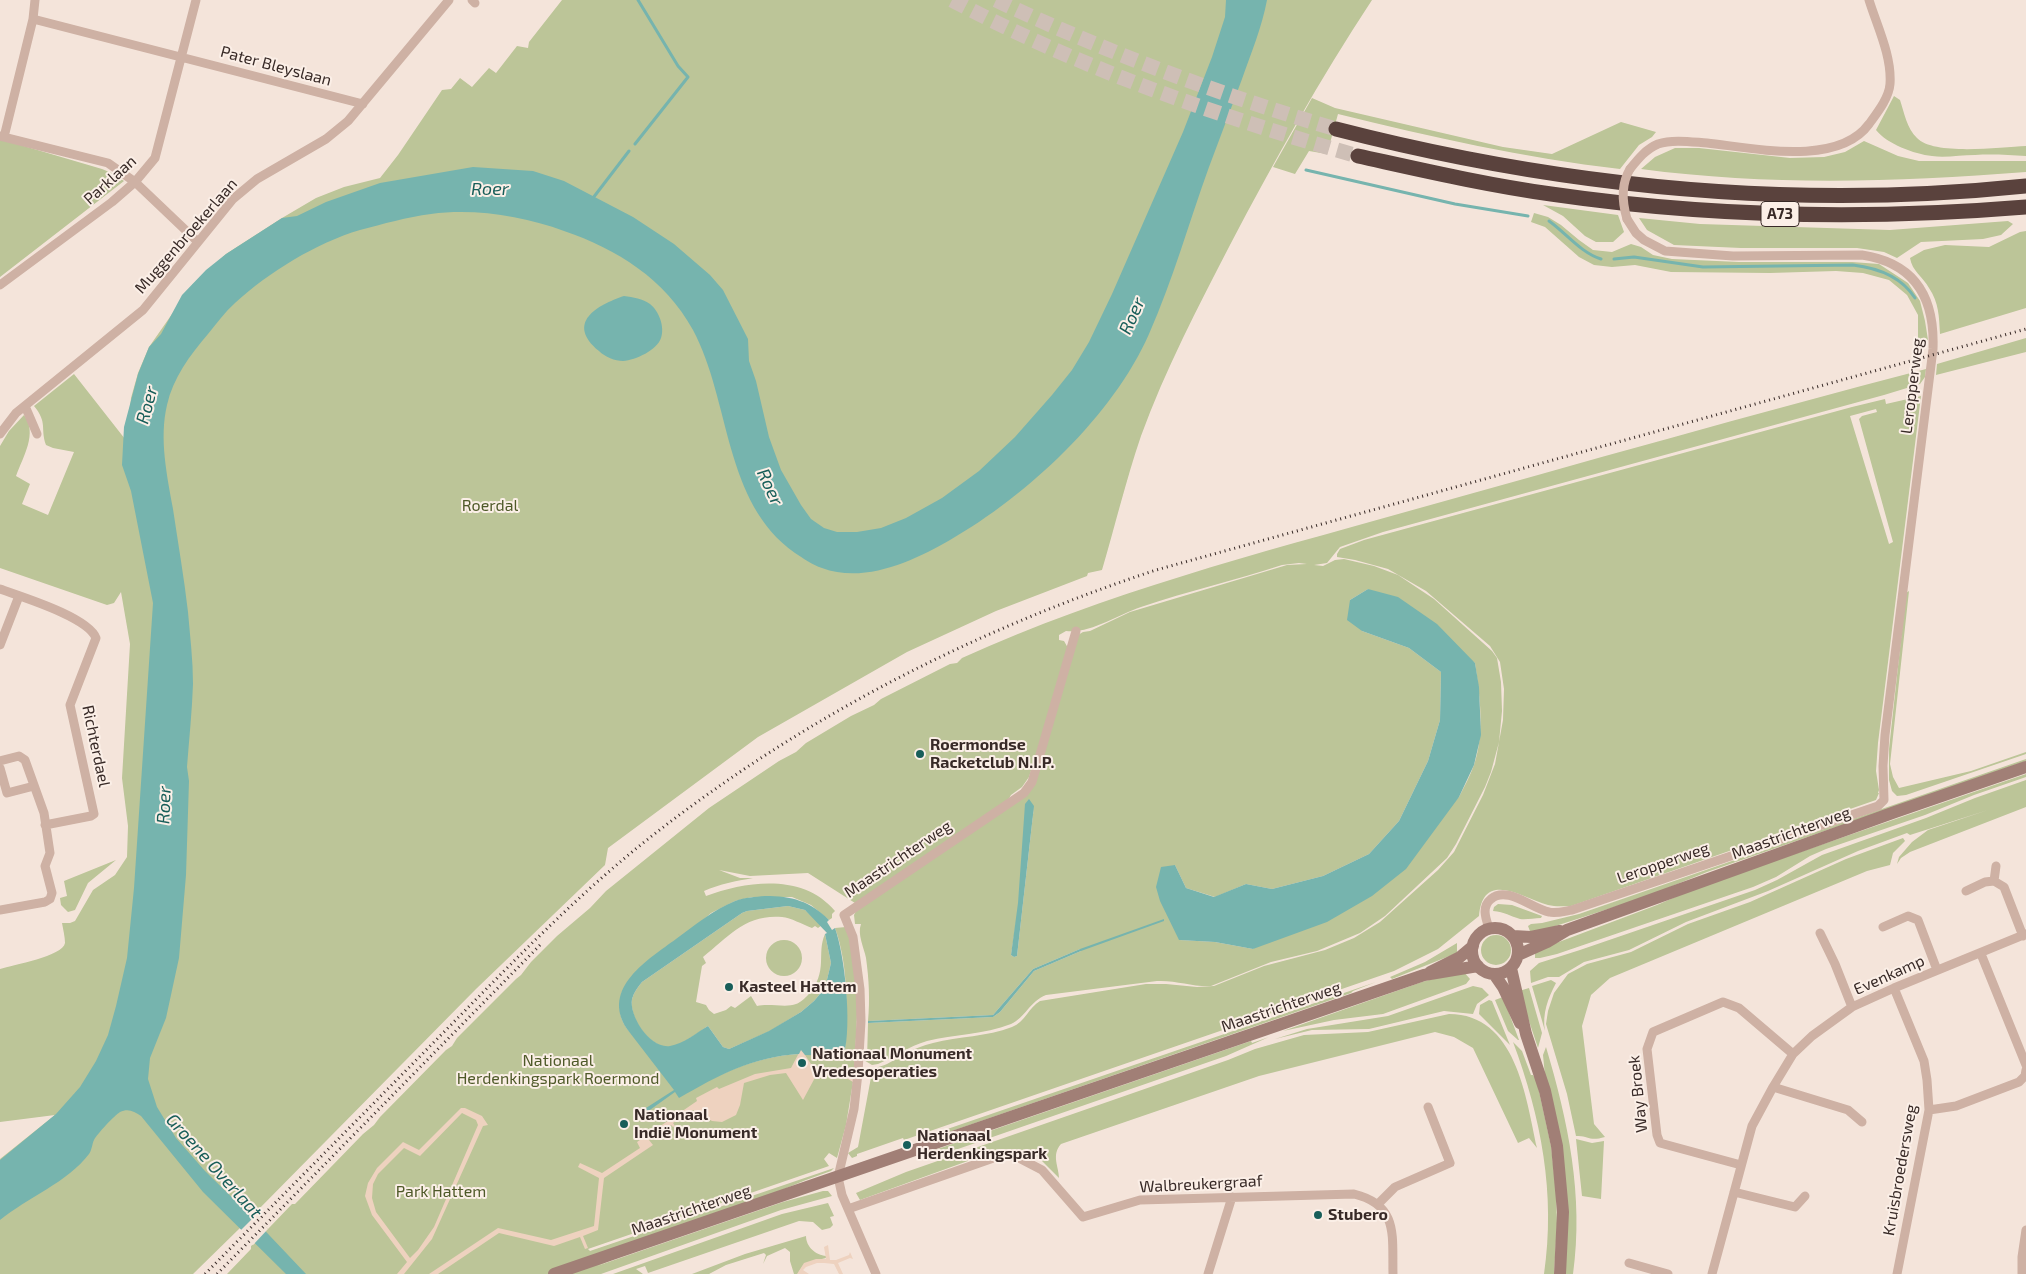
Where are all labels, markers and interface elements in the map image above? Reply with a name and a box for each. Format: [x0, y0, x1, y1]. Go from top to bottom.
street label: Pater Bleyslaan [218, 42, 334, 90]
street label: Parklaan [80, 151, 140, 209]
street label: Muggenbroekerlaan [131, 174, 241, 298]
water label: Roer [471, 178, 509, 200]
road number: A73 [1761, 202, 1799, 226]
water label: Roer [1114, 294, 1150, 338]
street label: Leropperweg [1897, 337, 1927, 435]
water label: Roer [132, 384, 162, 426]
water label: Roer [752, 465, 788, 509]
park label: Roerdal [462, 496, 518, 516]
street label: Richterdael [78, 703, 114, 789]
place label: Roermondse Racketclub N.I.P. [930, 735, 1054, 773]
marker: Roermondse Racketclub N.I.P. [914, 748, 926, 760]
water label: Roer [153, 786, 175, 824]
street label: Maastrichterweg [1729, 803, 1853, 863]
street label: Maastrichterweg [841, 816, 955, 902]
street label: Leropperweg [1614, 838, 1712, 888]
street label: Evenkamp [1851, 951, 1927, 999]
place label: Kasteel Hattem [739, 977, 856, 997]
street label: Maastrichterweg [1219, 978, 1343, 1036]
marker: Kasteel Hattem [723, 981, 735, 993]
place label: Nationaal Monument Vredesoperaties [812, 1044, 972, 1082]
park label: Nationaal Herdenkingspark Roermond [457, 1051, 659, 1089]
street label: Way Broek [1624, 1054, 1652, 1134]
marker: Nationaal Monument Vredesoperaties [796, 1057, 808, 1069]
street label: Kruisbroedersweg [1879, 1103, 1921, 1237]
place label: Nationaal Indië Monument [634, 1105, 757, 1143]
water label: Groene Overlaat [161, 1109, 267, 1223]
marker: Nationaal Indië Monument [618, 1118, 630, 1130]
place label: Nationaal Herdenkingspark [917, 1126, 1047, 1164]
marker: Nationaal Herdenkingspark [901, 1139, 913, 1151]
street label: Walbreukergraaf [1139, 1171, 1263, 1197]
street label: Maastrichterweg [629, 1181, 753, 1239]
park label: Park Hattem [396, 1182, 486, 1202]
place label: Stubero [1328, 1205, 1388, 1225]
marker: Stubero [1312, 1209, 1324, 1221]

